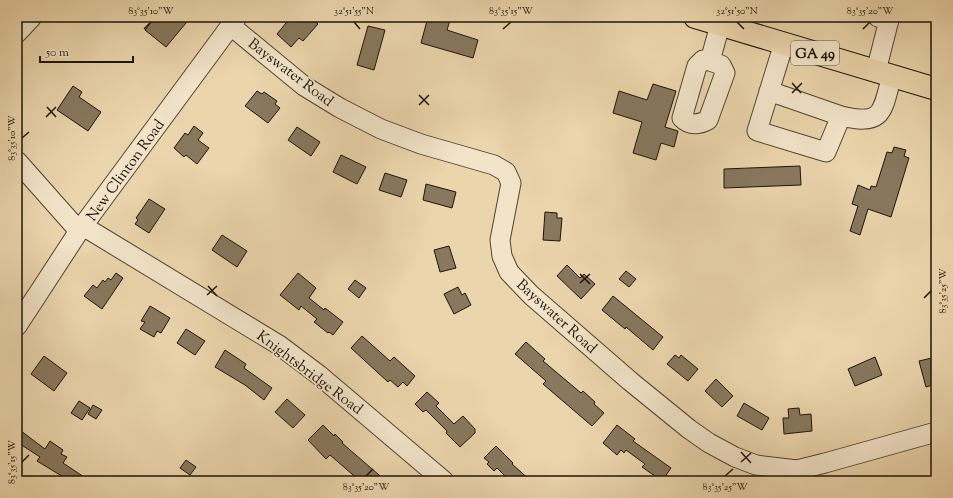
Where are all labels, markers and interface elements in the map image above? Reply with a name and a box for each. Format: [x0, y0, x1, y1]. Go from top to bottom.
text: 83°35'10"W [128, 4, 174, 19]
text: 32°51'55"N [334, 4, 374, 19]
text: 83°35'15"W [489, 4, 533, 19]
text: 32°51'50"N [716, 4, 758, 19]
text: 83°35'20"W [847, 4, 893, 19]
street label: Bayswater Road [243, 34, 338, 113]
scale bar [40, 38, 133, 64]
road number: GA 49 [791, 41, 839, 65]
text: 50 m [45, 44, 69, 62]
text: 83°35'10"W [5, 115, 20, 161]
street label: New Clinton Road [82, 115, 171, 226]
text: 83°35'25"W [936, 268, 951, 314]
street label: Bayswater Road [511, 275, 601, 359]
street label: Knightsbridge Road [252, 326, 367, 420]
text: 83°35'15"W [5, 440, 20, 484]
text: 83°35'20"W [343, 480, 389, 495]
text: 83°35'25"W [702, 480, 748, 495]

